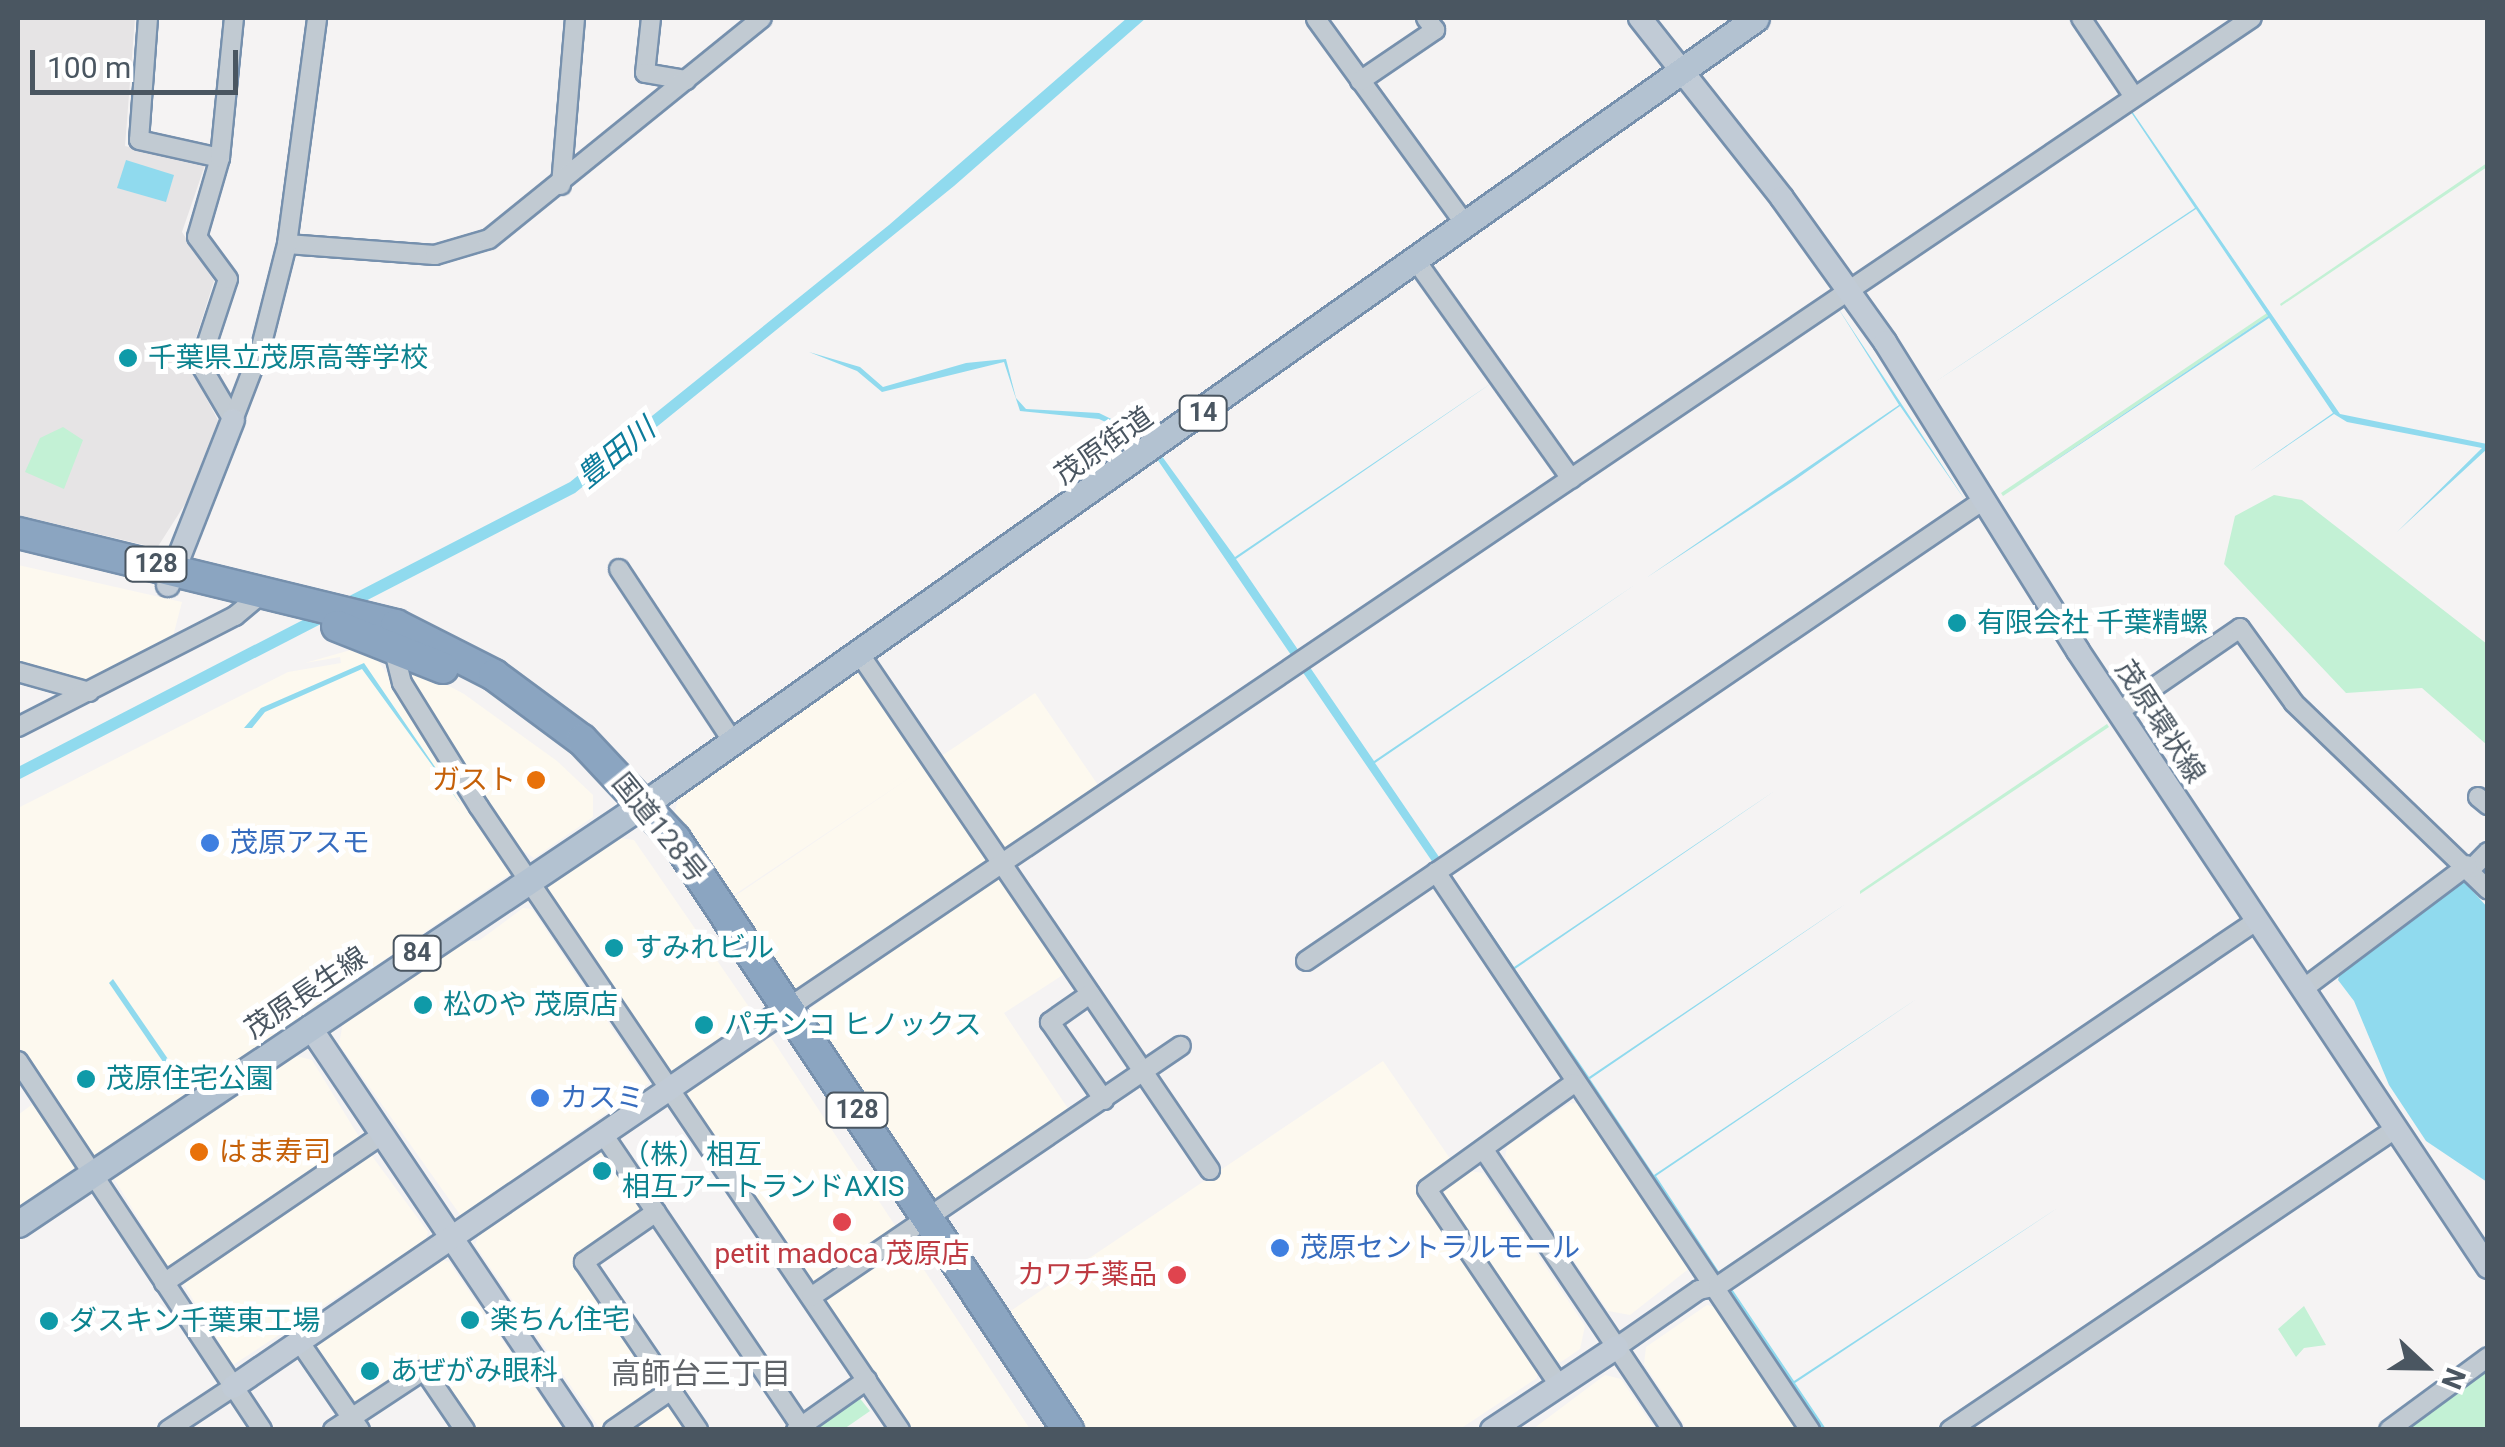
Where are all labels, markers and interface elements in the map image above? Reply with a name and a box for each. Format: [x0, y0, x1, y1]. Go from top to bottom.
scale bar [35, 30, 242, 92]
text: 100 m [47, 50, 131, 85]
place label: 千葉県立茂原高等学校 [148, 341, 428, 375]
marker: 千葉県立茂原高等学校 [117, 347, 139, 369]
road number: 14 [1178, 393, 1228, 433]
street label: 茂原街道 [1048, 400, 1160, 492]
water label: 豊田川 [570, 411, 662, 495]
road number: 128 [124, 544, 188, 584]
place label: 有限会社 千葉精螺 [1977, 606, 2208, 640]
marker: 有限会社 千葉精螺 [1946, 612, 1968, 634]
street label: 茂原環状線 [2108, 654, 2212, 790]
place label: ガスト [432, 763, 516, 797]
street label: 国道128号 [605, 766, 713, 890]
marker: ガスト [525, 769, 547, 791]
place label: 茂原アスモ [230, 826, 370, 860]
marker: 茂原アスモ [199, 832, 221, 854]
place label: すみれビル [634, 931, 774, 965]
road number: 84 [392, 933, 442, 973]
marker: すみれビル [603, 937, 625, 959]
street label: 茂原長生線 [239, 940, 373, 1046]
place label: 松のや 茂原店 [443, 988, 618, 1022]
marker: 松のや 茂原店 [412, 994, 434, 1016]
place label: パチンコ ヒノックス [724, 1008, 983, 1042]
marker: パチンコ ヒノックス [693, 1014, 715, 1036]
place label: 茂原住宅公園 [106, 1062, 274, 1096]
marker: 茂原住宅公園 [75, 1068, 97, 1090]
place label: カスミ [560, 1081, 644, 1115]
marker: カスミ [529, 1087, 551, 1109]
road number: 128 [824, 1090, 890, 1130]
place label: はま寿司 [219, 1135, 331, 1169]
place label: （株）相互 相互アートランドAXIS [622, 1138, 904, 1204]
marker: はま寿司 [188, 1141, 210, 1163]
marker: （株）相互 相互アートランドAXIS [591, 1160, 613, 1182]
marker: petit madoca 茂原店 [831, 1211, 853, 1233]
place label: 茂原セントラルモール [1300, 1231, 1580, 1265]
place label: petit madoca 茂原店 [714, 1237, 970, 1271]
marker: 茂原セントラルモール [1269, 1237, 1291, 1259]
place label: カワチ薬品 [1017, 1258, 1157, 1292]
marker: カワチ薬品 [1166, 1264, 1188, 1286]
place label: 楽ちん住宅 [490, 1303, 630, 1337]
place label: ダスキン千葉東工場 [69, 1304, 321, 1338]
marker: 楽ちん住宅 [459, 1309, 481, 1331]
marker: ダスキン千葉東工場 [38, 1310, 60, 1332]
north arrow [2375, 1317, 2475, 1417]
place label: あぜがみ眼科 [390, 1354, 558, 1388]
district label: 高師台三丁目 [611, 1356, 791, 1392]
marker: あぜがみ眼科 [359, 1360, 381, 1382]
text: N [2434, 1363, 2472, 1394]

